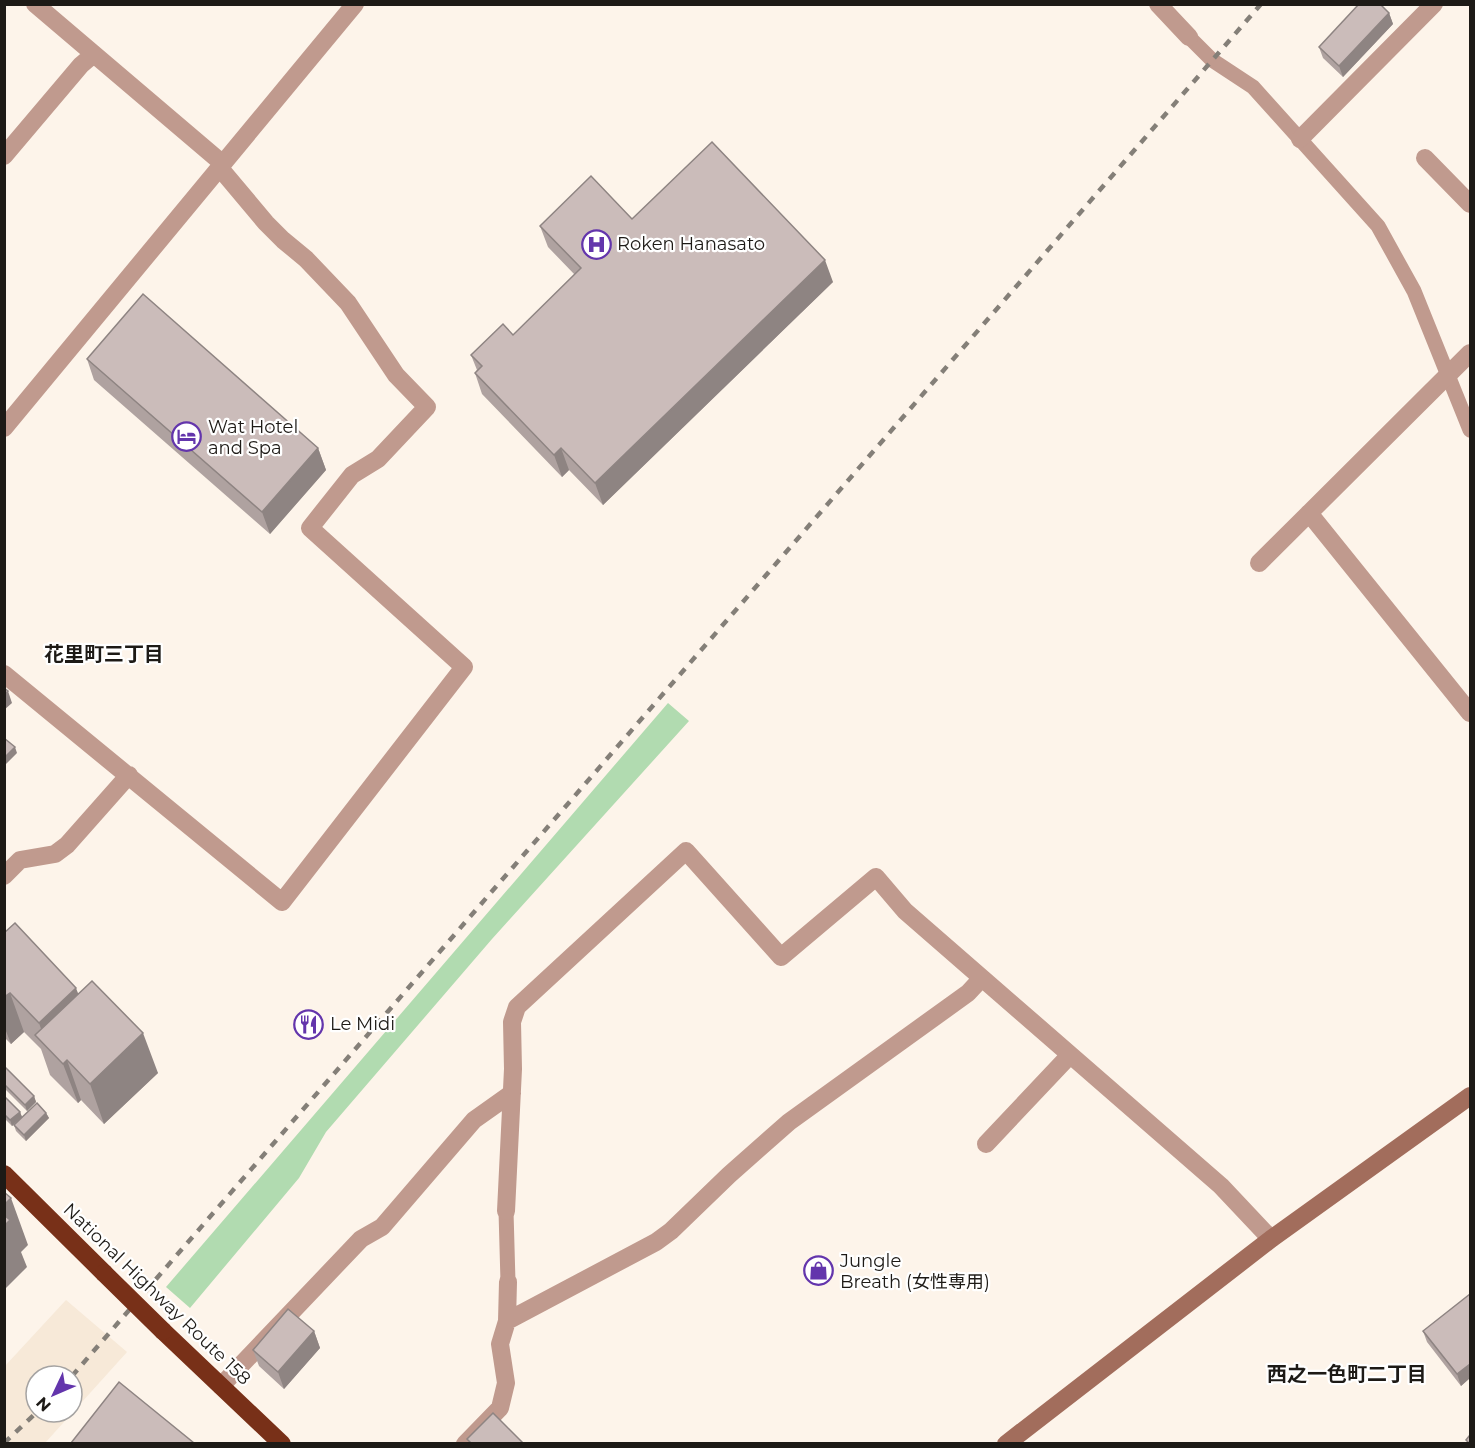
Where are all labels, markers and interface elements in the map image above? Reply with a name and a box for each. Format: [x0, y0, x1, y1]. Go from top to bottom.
hospital icon: Roken Hanasato [580, 228, 612, 260]
place label: Roken Hanasato [617, 233, 765, 255]
place label: Wat Hotel and Spa [208, 416, 298, 459]
hotel icon: Wat Hotel and Spa [171, 421, 203, 453]
district label: 花里町三丁目 [44, 642, 164, 666]
restaurant icon: Le Midi [293, 1008, 325, 1040]
place label: Le Midi [330, 1013, 395, 1035]
street label: National Highway Route 158 [59, 1199, 255, 1389]
place label: Jungle Breath (女性専用) [839, 1250, 990, 1293]
shop icon: Jungle Breath (女性専用) [803, 1255, 835, 1287]
district label: 西之一色町二丁目 [1267, 1362, 1427, 1386]
north arrow [24, 1364, 84, 1424]
text: N [32, 1393, 55, 1415]

